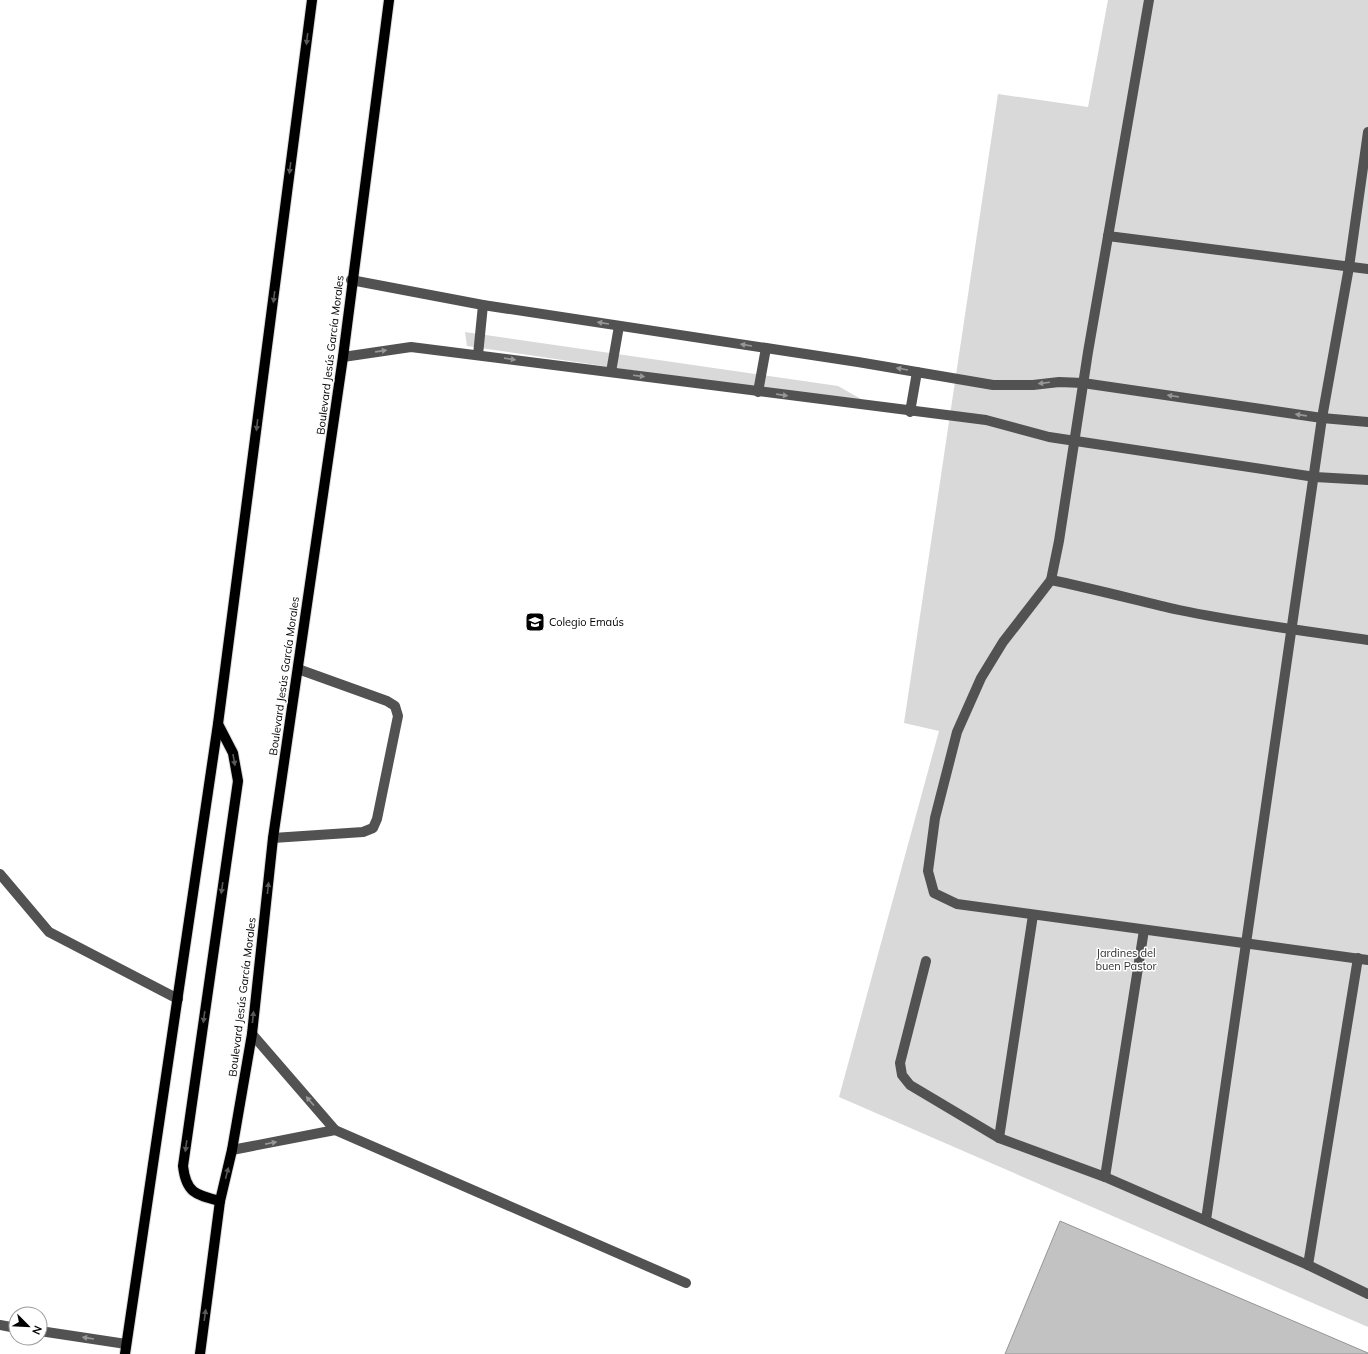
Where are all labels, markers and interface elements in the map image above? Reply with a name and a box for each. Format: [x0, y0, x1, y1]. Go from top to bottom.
one-way arrow [304, 33, 310, 45]
one-way arrow [287, 162, 293, 174]
street label: Boulevard Jesús García Morales [313, 274, 347, 436]
one-way arrow [271, 290, 277, 303]
one-way arrow [597, 320, 609, 326]
one-way arrow [739, 342, 752, 348]
one-way arrow [375, 348, 387, 354]
one-way arrow [504, 356, 516, 362]
one-way arrow [895, 366, 908, 372]
one-way arrow [633, 373, 645, 379]
one-way arrow [1038, 380, 1050, 387]
one-way arrow [776, 392, 788, 398]
one-way arrow [1167, 393, 1179, 399]
one-way arrow [1295, 412, 1307, 418]
one-way arrow [254, 419, 260, 432]
street label: Boulevard Jesús García Morales [266, 596, 302, 756]
school or university icon: Colegio Emaús [524, 611, 546, 633]
place label: Colegio Emaús [549, 615, 624, 629]
one-way arrow [231, 753, 237, 766]
one-way arrow [219, 882, 225, 894]
one-way arrow [264, 882, 271, 894]
street label: Boulevard Jesús García Morales [225, 916, 259, 1078]
park label: Jardines del buen Pastor [1095, 946, 1157, 973]
one-way arrow [201, 1011, 207, 1023]
one-way arrow [250, 1011, 257, 1024]
one-way arrow [305, 1095, 314, 1106]
one-way arrow [265, 1139, 277, 1145]
one-way arrow [183, 1140, 189, 1152]
one-way arrow [224, 1167, 230, 1179]
north arrow [8, 1306, 48, 1346]
one-way arrow [202, 1309, 208, 1321]
text: N [29, 1323, 45, 1337]
one-way arrow [82, 1335, 94, 1341]

